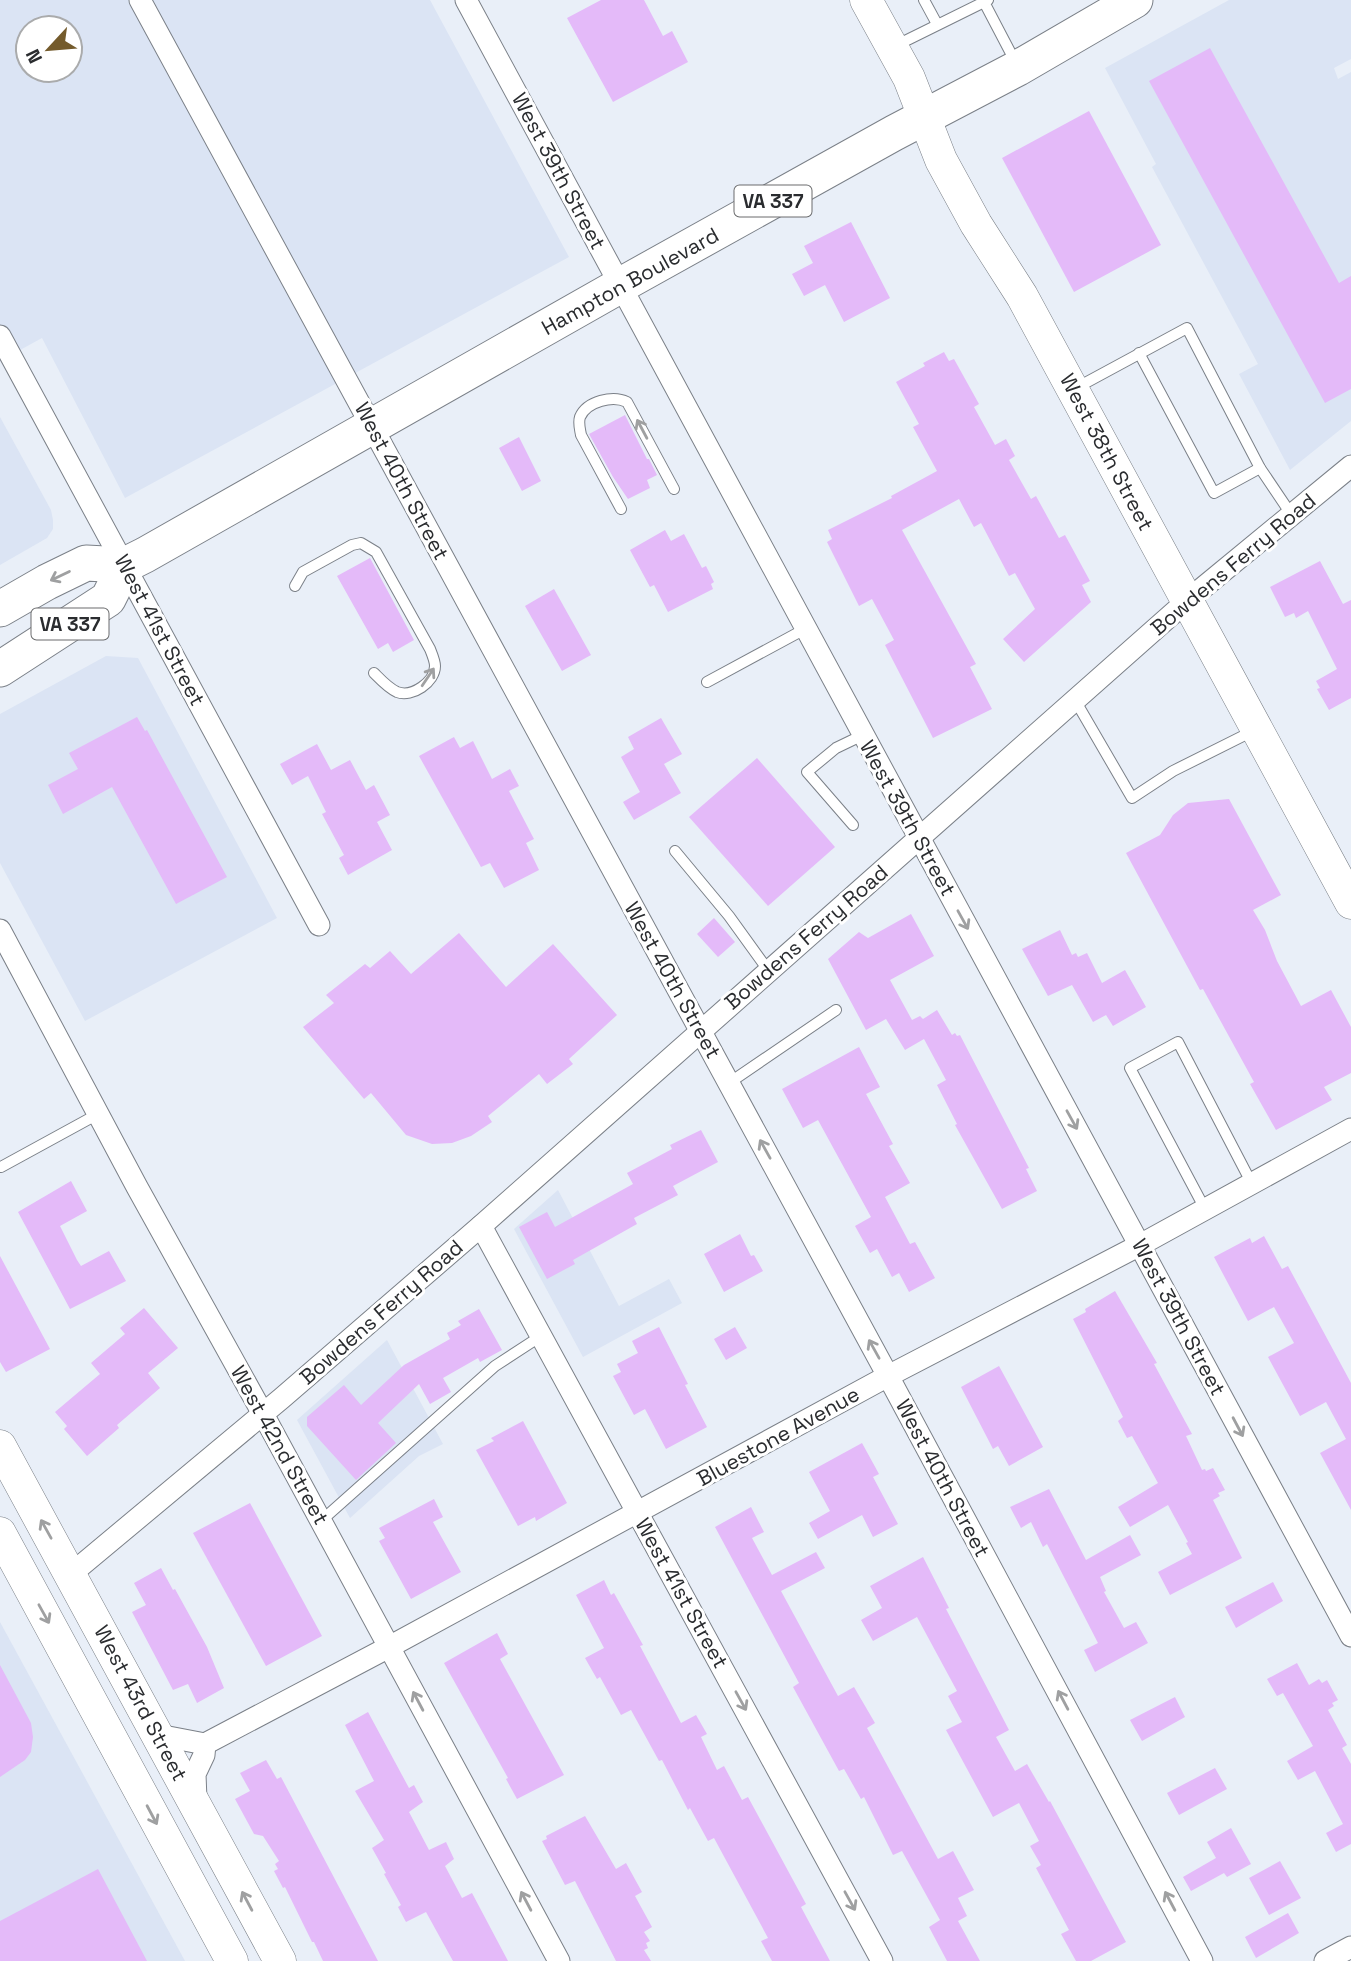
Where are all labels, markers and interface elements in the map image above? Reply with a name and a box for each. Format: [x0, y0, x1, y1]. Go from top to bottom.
north arrow [14, 14, 84, 84]
text: N [20, 45, 48, 67]
street label: West 39th Street [506, 88, 612, 254]
road number: VA 337 [734, 186, 812, 216]
street label: Hampton Boulevard [537, 221, 723, 341]
street label: West 38th Street [1054, 369, 1160, 535]
street label: West 40th Street [349, 397, 455, 565]
one-way arrow [635, 419, 648, 440]
street label: Bowdens Ferry Road [1145, 487, 1321, 641]
street label: West 41st Street [109, 550, 211, 710]
one-way arrow [50, 569, 71, 583]
road number: VA 337 [32, 608, 108, 639]
one-way arrow [421, 668, 435, 687]
street label: West 39th Street [854, 735, 962, 901]
street label: Bowdens Ferry Road [719, 859, 893, 1015]
street label: West 40th Street [619, 897, 727, 1063]
one-way arrow [956, 909, 970, 929]
one-way arrow [1065, 1109, 1079, 1129]
one-way arrow [758, 1139, 771, 1160]
street label: Bowdens Ferry Road [294, 1234, 468, 1390]
street label: West 39th Street [1126, 1234, 1232, 1400]
one-way arrow [866, 1339, 880, 1360]
street label: West 42nd Street [225, 1361, 335, 1529]
street label: Bluestone Avenue [692, 1380, 864, 1492]
street label: West 40th Street [890, 1394, 996, 1562]
one-way arrow [1232, 1417, 1246, 1437]
street label: West 41st Street [630, 1513, 734, 1673]
one-way arrow [39, 1519, 53, 1539]
one-way arrow [38, 1604, 52, 1624]
street label: West 43rd Street [89, 1620, 193, 1786]
one-way arrow [411, 1691, 425, 1711]
one-way arrow [734, 1691, 748, 1711]
one-way arrow [1055, 1691, 1069, 1711]
one-way arrow [146, 1804, 159, 1825]
one-way arrow [240, 1891, 254, 1912]
one-way arrow [519, 1891, 532, 1912]
one-way arrow [843, 1891, 857, 1911]
one-way arrow [1163, 1891, 1176, 1912]

